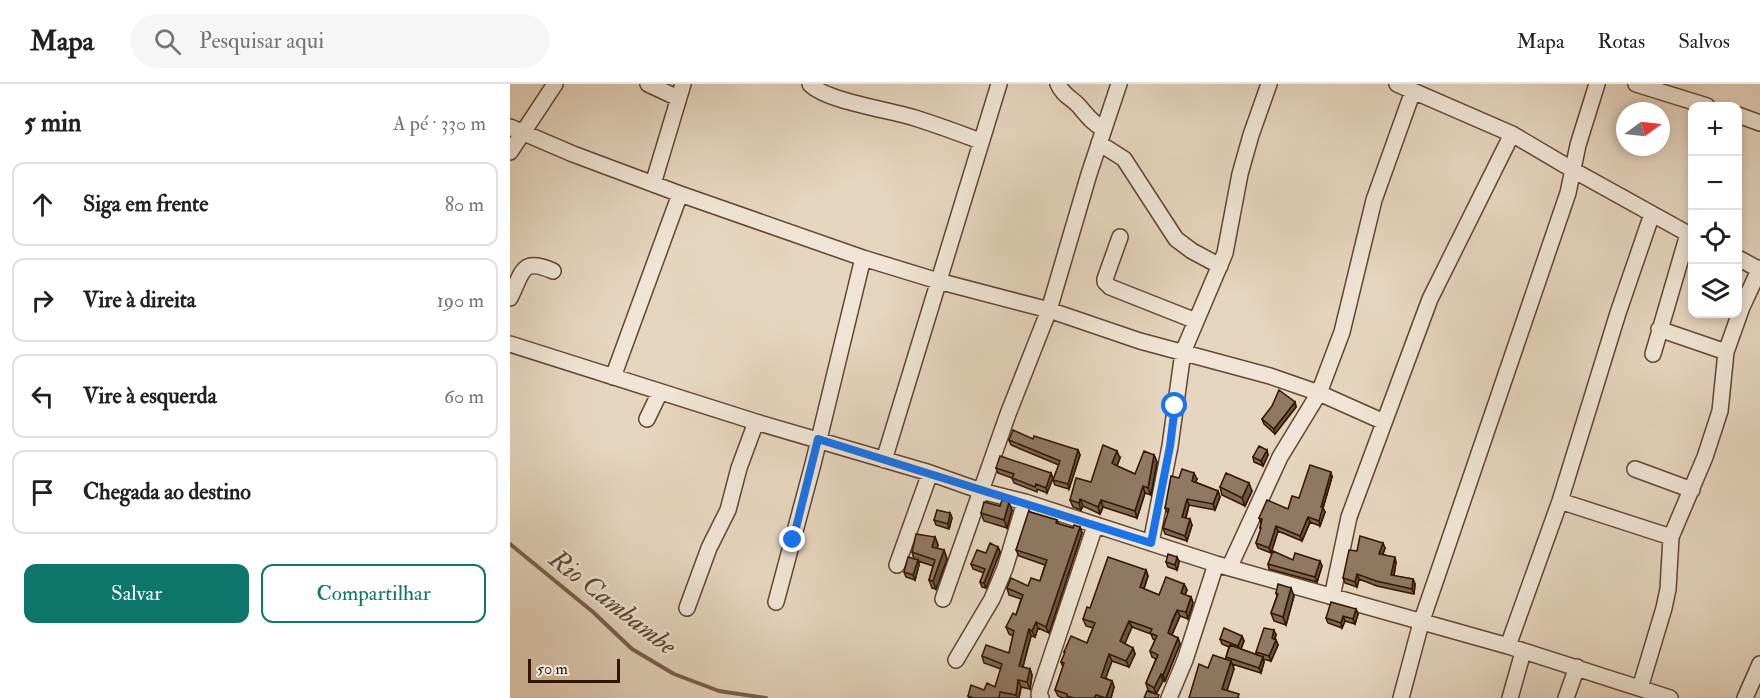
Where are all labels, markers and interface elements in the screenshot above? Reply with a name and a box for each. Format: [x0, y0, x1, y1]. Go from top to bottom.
search box [130, 14, 550, 68]
text: Mapa [30, 24, 94, 59]
icon: search [151, 25, 184, 58]
text: Pesquisar aqui [199, 27, 324, 55]
text: Mapa [1517, 28, 1565, 55]
text: Rotas [1598, 28, 1645, 55]
text: Salvos [1678, 28, 1730, 55]
north arrow [1616, 102, 1670, 156]
map controls [1688, 102, 1742, 318]
button: + [1688, 102, 1742, 156]
text: 5 min [24, 107, 81, 139]
text: A pé · 330 m [393, 111, 486, 136]
button: − [1688, 156, 1742, 210]
icon: ahead [26, 188, 59, 221]
text: Siga em frente [83, 190, 208, 218]
text: 80 m [445, 192, 484, 217]
button: locate [1688, 210, 1742, 264]
button: layers [1688, 264, 1742, 318]
icon: right [26, 284, 59, 317]
text: Vire à direita [83, 286, 196, 314]
text: 190 m [437, 288, 484, 313]
icon: left [26, 380, 59, 413]
text: Vire à esquerda [83, 382, 217, 410]
text: 60 m [444, 384, 484, 409]
route start [1161, 392, 1187, 418]
icon: arrive [26, 476, 59, 509]
text: Chegada ao destino [83, 478, 251, 506]
route end [779, 526, 805, 552]
water label: Rio Cambambe [542, 542, 684, 663]
button: Salvar [24, 564, 249, 623]
button: Compartilhar [261, 564, 486, 623]
scale bar [528, 656, 620, 684]
text: 50 m [537, 659, 568, 679]

